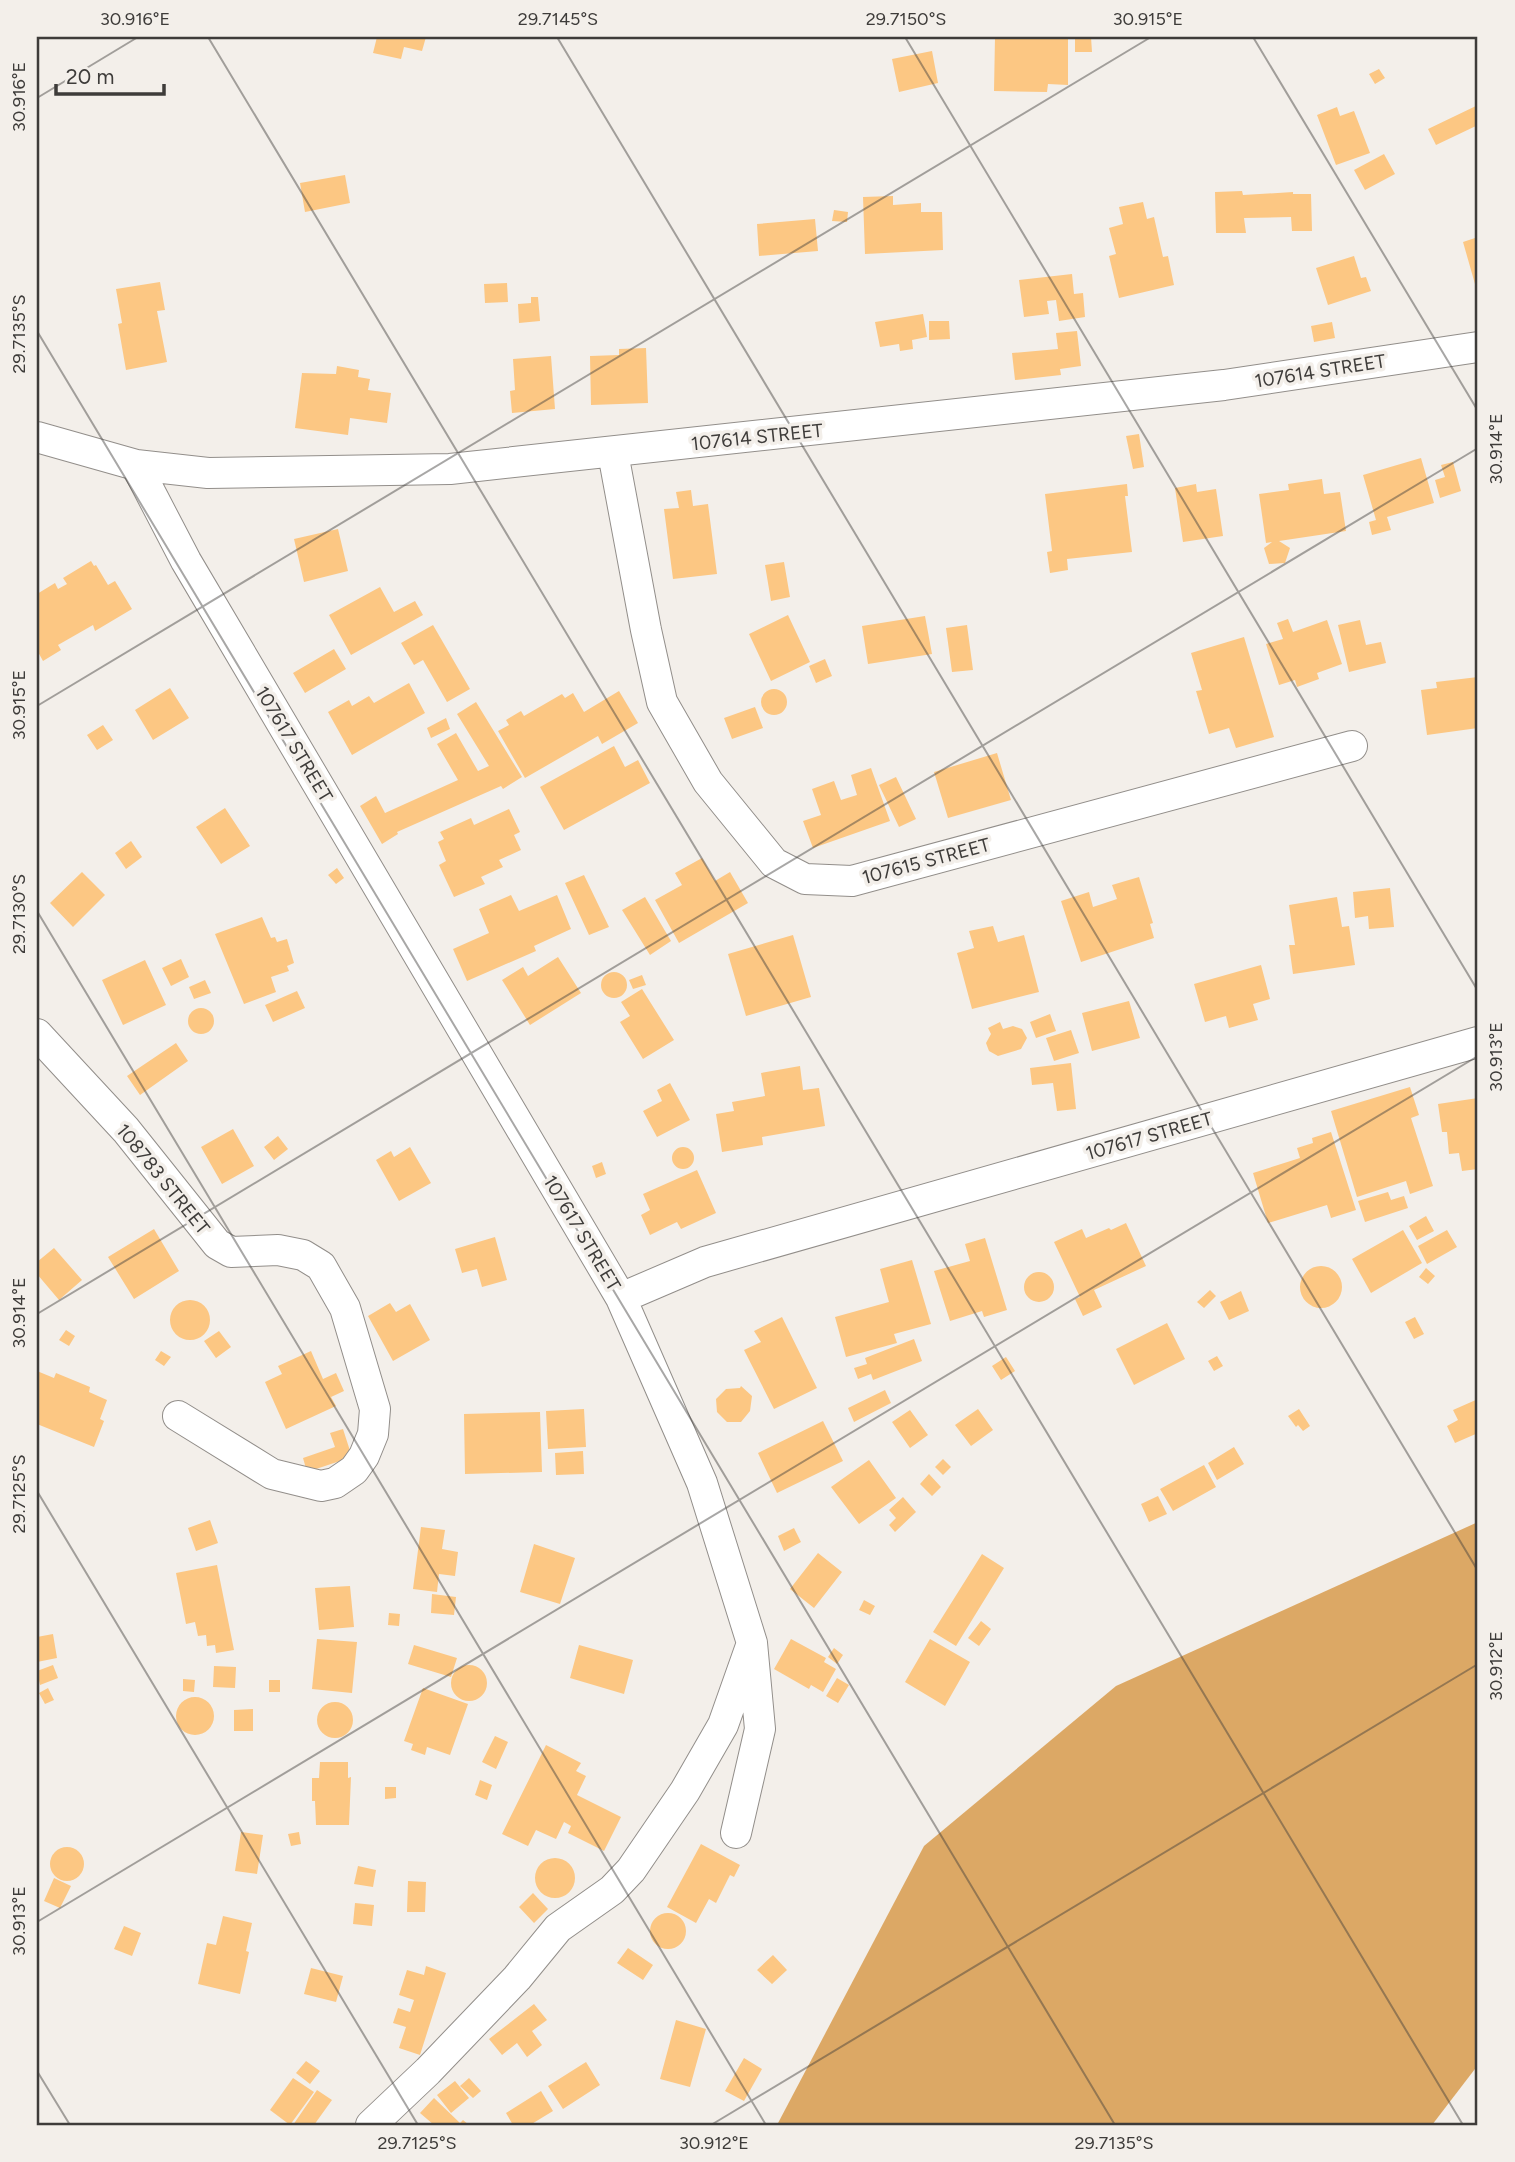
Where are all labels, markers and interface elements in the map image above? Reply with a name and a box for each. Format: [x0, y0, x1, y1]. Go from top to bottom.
text: 30.916°E [100, 8, 170, 30]
text: 29.7145°S [518, 8, 598, 30]
text: 29.7150°S [866, 8, 946, 30]
text: 30.915°E [1113, 8, 1183, 30]
scale bar [56, 52, 164, 96]
text: 30.916°E [8, 62, 30, 132]
text: 20 m [66, 64, 114, 89]
text: 29.7135°S [8, 295, 30, 373]
street label: 107614 STREET [1253, 349, 1388, 393]
text: 30.914°E [1485, 413, 1507, 485]
street label: 107614 STREET [690, 419, 825, 455]
text: 30.915°E [8, 670, 30, 740]
street label: 107617 STREET [250, 682, 338, 806]
street label: 107615 STREET [860, 833, 993, 889]
text: 29.7130°S [8, 874, 30, 954]
text: 30.913°E [1485, 1022, 1507, 1092]
street label: 107617 STREET [1083, 1107, 1216, 1165]
street label: 108783 STREET [111, 1119, 215, 1239]
street label: 107617 STREET [538, 1171, 626, 1295]
text: 30.914°E [8, 1277, 30, 1349]
text: 29.7125°S [8, 1454, 30, 1534]
text: 30.912°E [1485, 1631, 1507, 1701]
text: 30.913°E [8, 1886, 30, 1956]
text: 29.7125°S [377, 2132, 457, 2154]
text: 30.912°E [679, 2132, 749, 2154]
text: 29.7135°S [1075, 2132, 1153, 2154]

